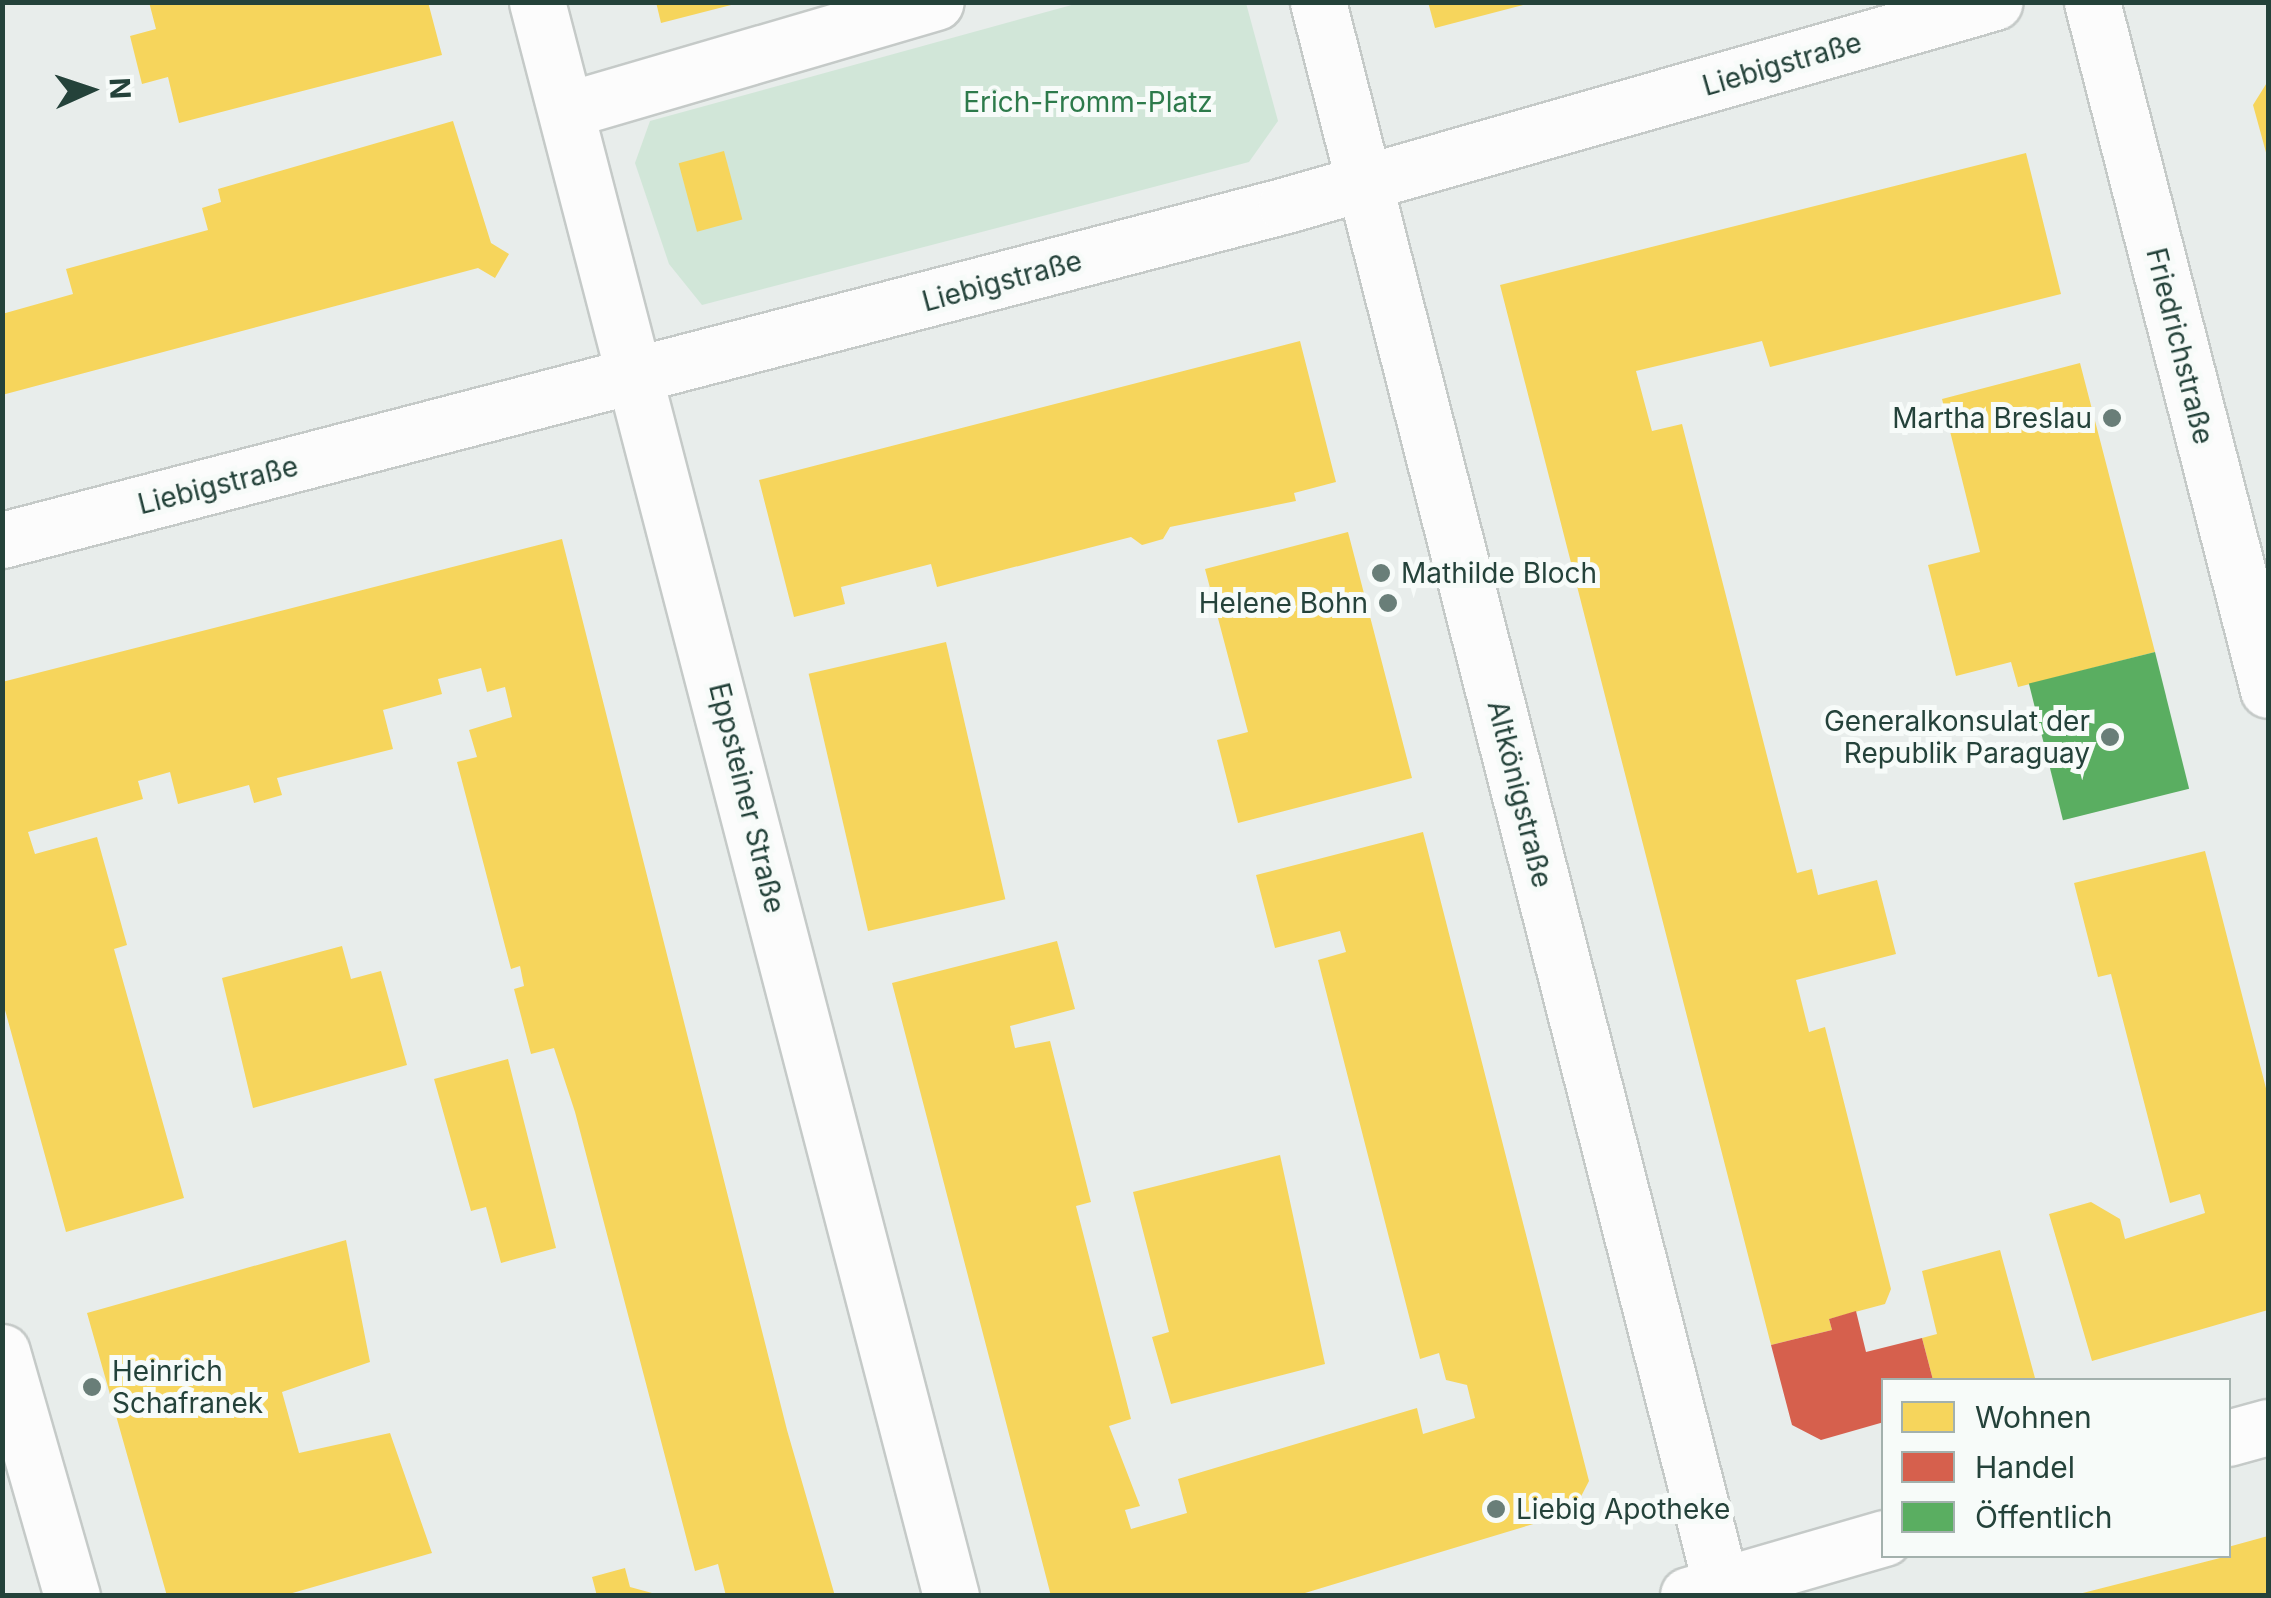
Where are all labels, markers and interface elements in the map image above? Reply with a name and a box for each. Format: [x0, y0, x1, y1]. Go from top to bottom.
street label: Liebigstraße [1699, 25, 1865, 103]
north arrow [40, 40, 140, 140]
text: N [102, 77, 137, 100]
park label: Erich-Fromm-Platz [963, 85, 1213, 119]
street label: Liebigstraße [919, 244, 1085, 318]
street label: Friedrichstraße [2139, 244, 2221, 448]
place label: Martha Breslau [1892, 401, 2092, 435]
marker: Martha Breslau [2101, 407, 2123, 429]
street label: Liebigstraße [134, 449, 302, 521]
place label: Mathilde Bloch [1401, 556, 1597, 590]
marker: Mathilde Bloch [1370, 562, 1392, 584]
place label: Helene Bohn [1199, 586, 1368, 620]
marker: Helene Bohn [1377, 592, 1399, 614]
street label: Eppsteiner Straße [702, 679, 792, 917]
street label: Altkönigstraße [1481, 697, 1559, 891]
place label: Generalkonsulat der Republik Paraguay [1824, 704, 2090, 770]
marker: Generalkonsulat der Republik Paraguay [2099, 726, 2121, 748]
place label: Heinrich Schafranek [112, 1354, 263, 1420]
marker: Heinrich Schafranek [81, 1376, 103, 1398]
legend [1881, 1378, 2231, 1558]
text: Wohnen [1975, 1399, 2092, 1435]
text: Handel [1975, 1449, 2075, 1485]
place label: Liebig Apotheke [1516, 1492, 1730, 1526]
marker: Liebig Apotheke [1485, 1498, 1507, 1520]
text: Öffentlich [1975, 1499, 2113, 1535]

